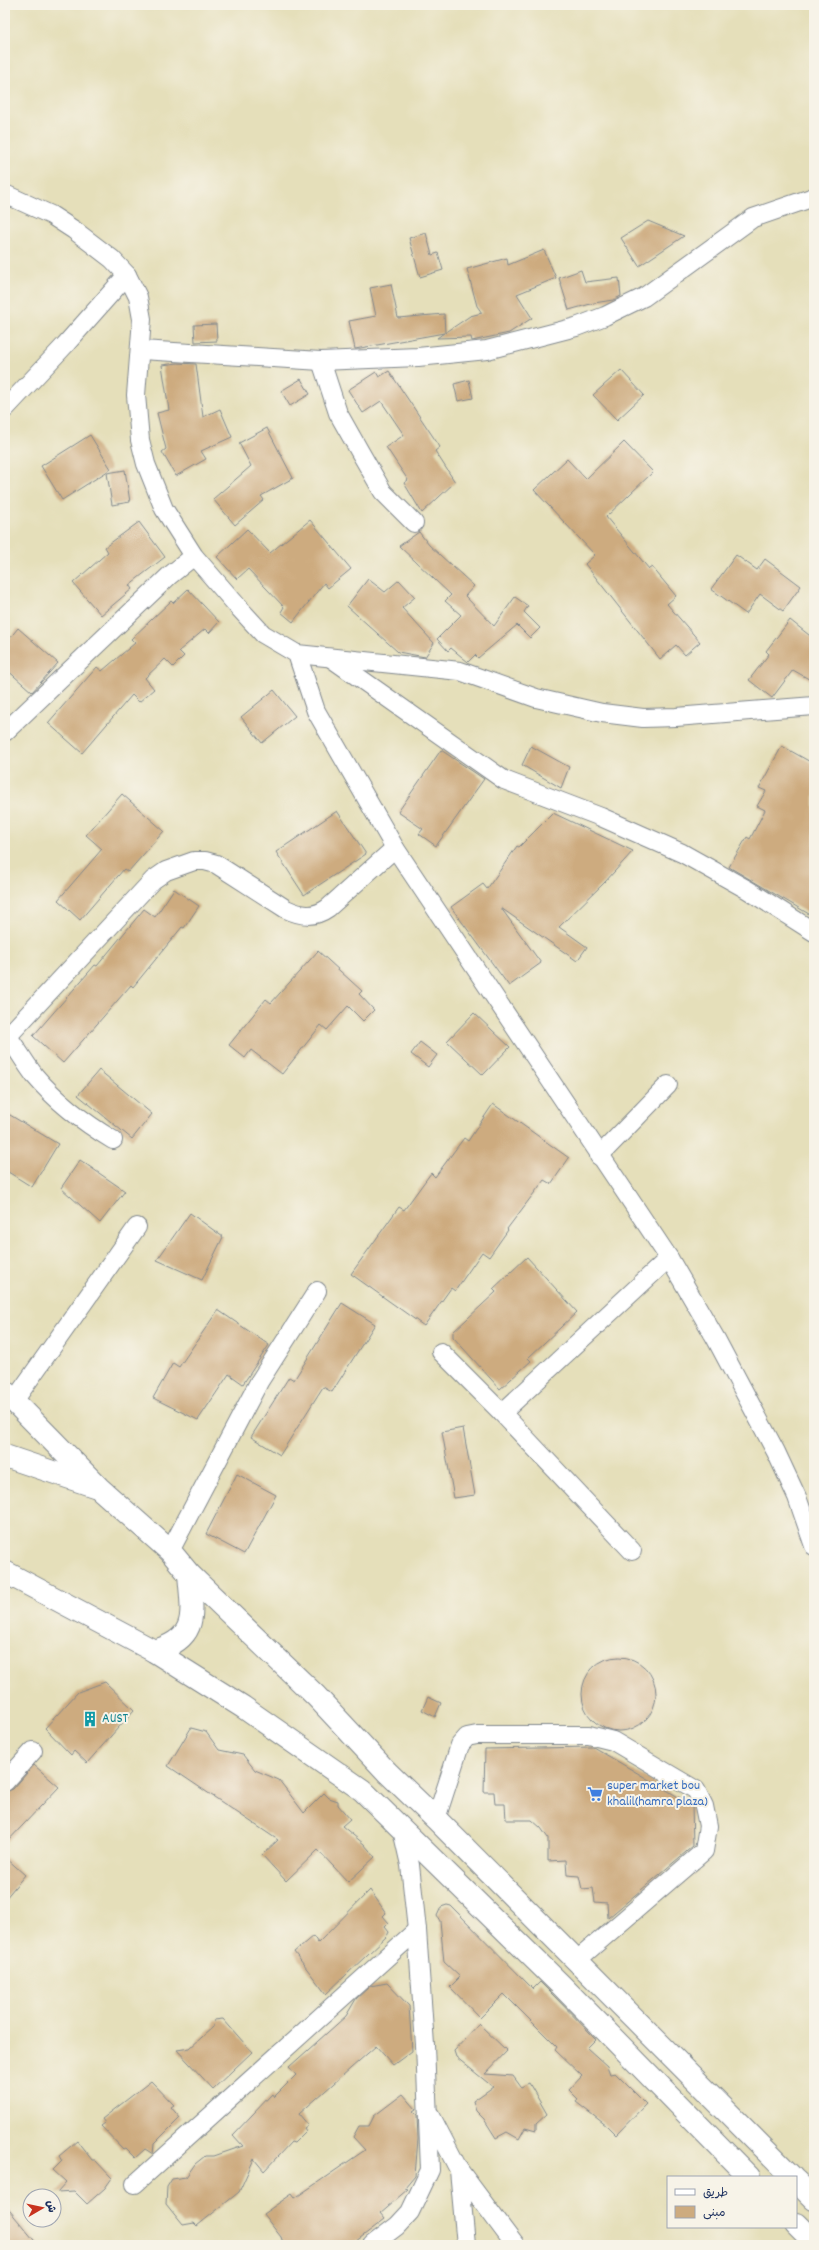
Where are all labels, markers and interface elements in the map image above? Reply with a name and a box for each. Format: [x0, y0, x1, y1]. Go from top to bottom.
place label: AUST [102, 1709, 129, 1729]
building icon: AUST [81, 1710, 99, 1728]
place label: super market bou khalil(hamra plaza) [607, 1776, 708, 1812]
supermarket icon: super market bou khalil(hamra plaza) [586, 1785, 604, 1803]
legend [667, 2176, 797, 2228]
text: طريق [703, 2185, 728, 2202]
north arrow [22, 2188, 62, 2228]
text: ش [41, 2200, 59, 2214]
text: مبنى [703, 2205, 726, 2222]

